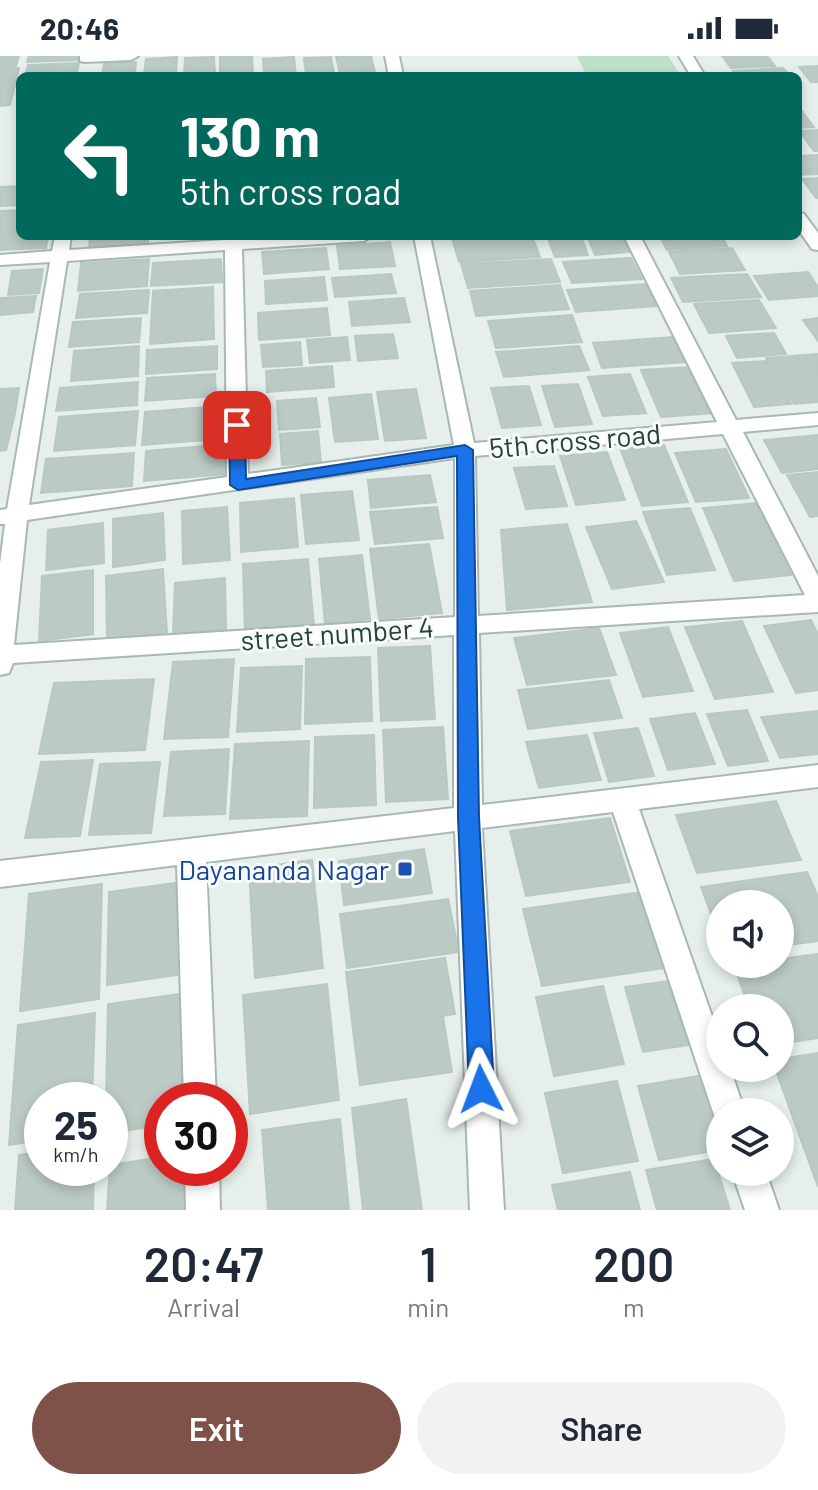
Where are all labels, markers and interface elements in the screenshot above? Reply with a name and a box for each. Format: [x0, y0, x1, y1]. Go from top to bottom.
text: 20:46 [40, 10, 119, 46]
text: 130 m [180, 101, 320, 168]
icon: left [48, 104, 152, 208]
text: 5th cross road [180, 169, 401, 212]
pin [203, 391, 271, 459]
icon: arrive [215, 403, 259, 447]
street label: 5th cross road [488, 416, 662, 464]
street label: street number 4 [239, 609, 435, 657]
place label: Dayananda Nagar [179, 852, 389, 886]
marker: Dayananda Nagar [396, 860, 414, 878]
map controls [706, 890, 794, 1186]
button: sound [706, 890, 794, 978]
button: search [706, 994, 794, 1082]
position arrow [439, 1047, 523, 1131]
speed limit sign: 30 [144, 1082, 248, 1186]
button: layers [706, 1098, 794, 1186]
text: 25 [54, 1100, 98, 1148]
text: km/h [53, 1142, 99, 1166]
text: 20:47 [144, 1234, 263, 1292]
text: 1 [420, 1234, 437, 1292]
text: 200 [593, 1234, 674, 1292]
text: Arrival [167, 1291, 240, 1322]
text: min [407, 1291, 449, 1322]
text: m [623, 1291, 644, 1322]
button: Exit [32, 1382, 401, 1474]
button: Share [417, 1382, 786, 1474]

